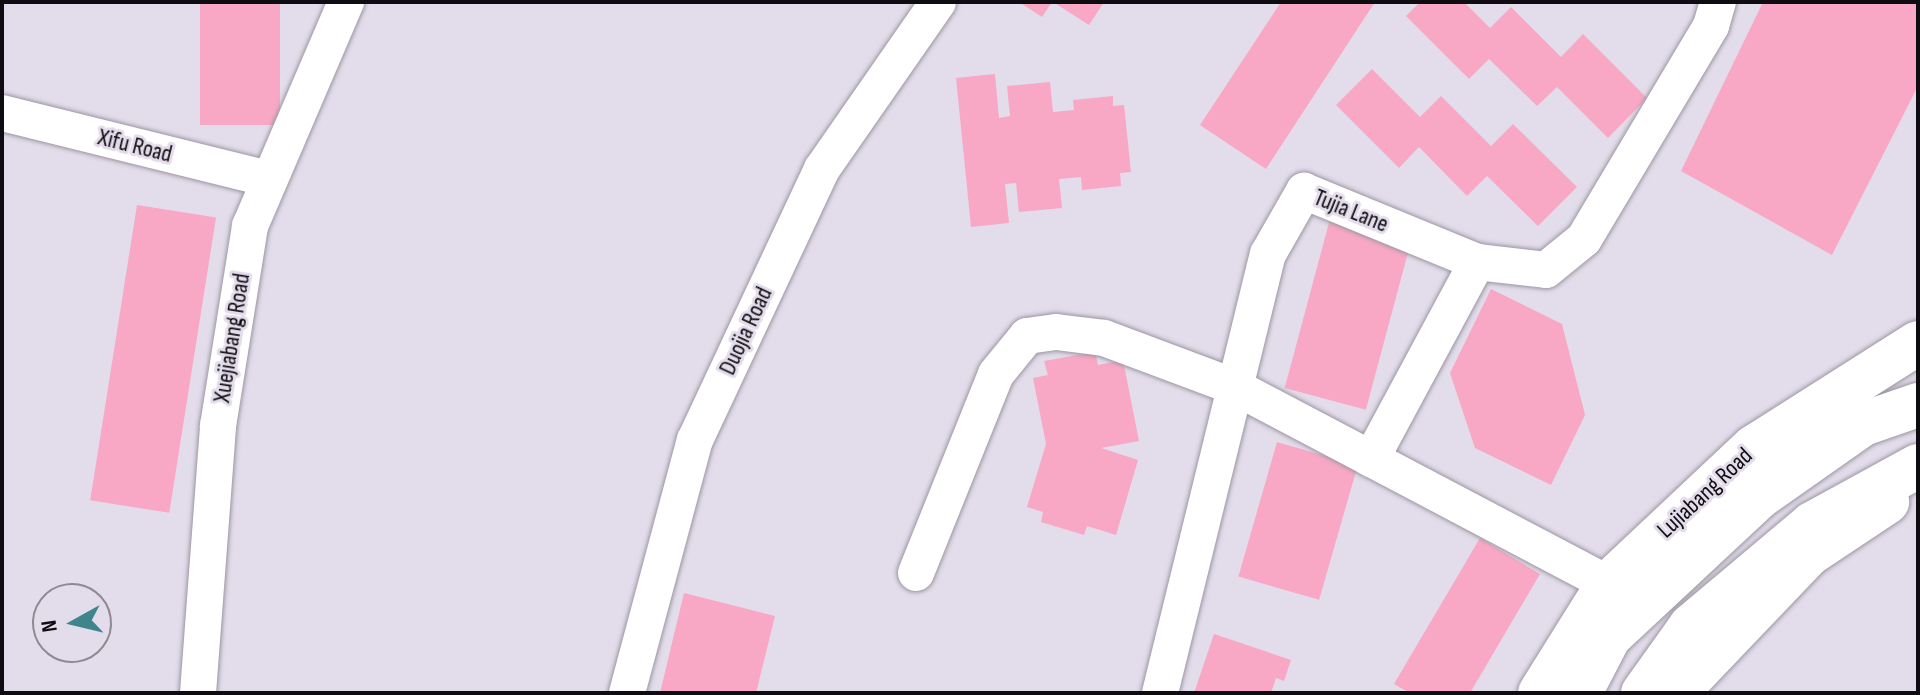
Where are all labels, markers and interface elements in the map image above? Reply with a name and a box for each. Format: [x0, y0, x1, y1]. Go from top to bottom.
street label: Xifu Road [95, 123, 175, 169]
street label: Tujia Lane [1309, 183, 1393, 239]
street label: Xuejiabang Road [208, 271, 256, 405]
street label: Duojia Road [713, 282, 779, 380]
street label: Lujiabang Road [1651, 442, 1759, 544]
north arrow [32, 583, 112, 663]
text: N [36, 618, 64, 634]

